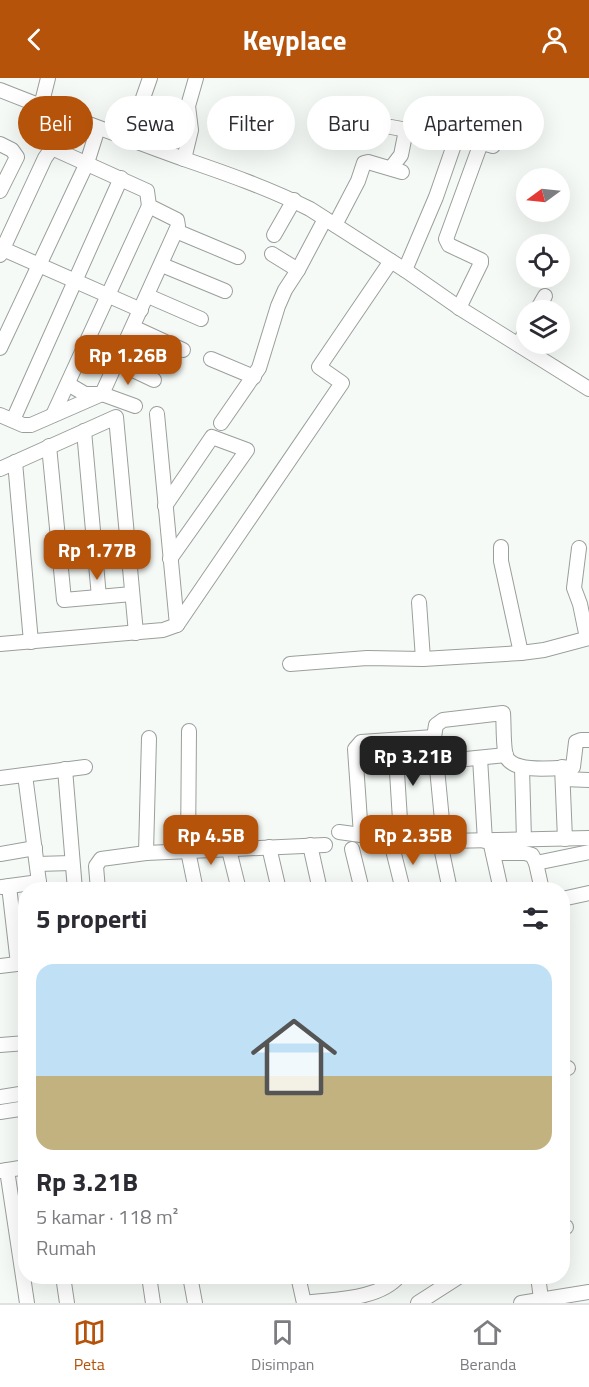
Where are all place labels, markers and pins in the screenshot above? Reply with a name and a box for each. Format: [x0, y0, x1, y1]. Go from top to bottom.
pin: Rp 1.26B [66, 335, 190, 386]
pin: Rp 1.77B [35, 530, 159, 581]
pin: Rp 3.21B [351, 736, 475, 787]
pin: Rp 4.5B [156, 815, 266, 866]
pin: Rp 2.35B [351, 815, 475, 866]

